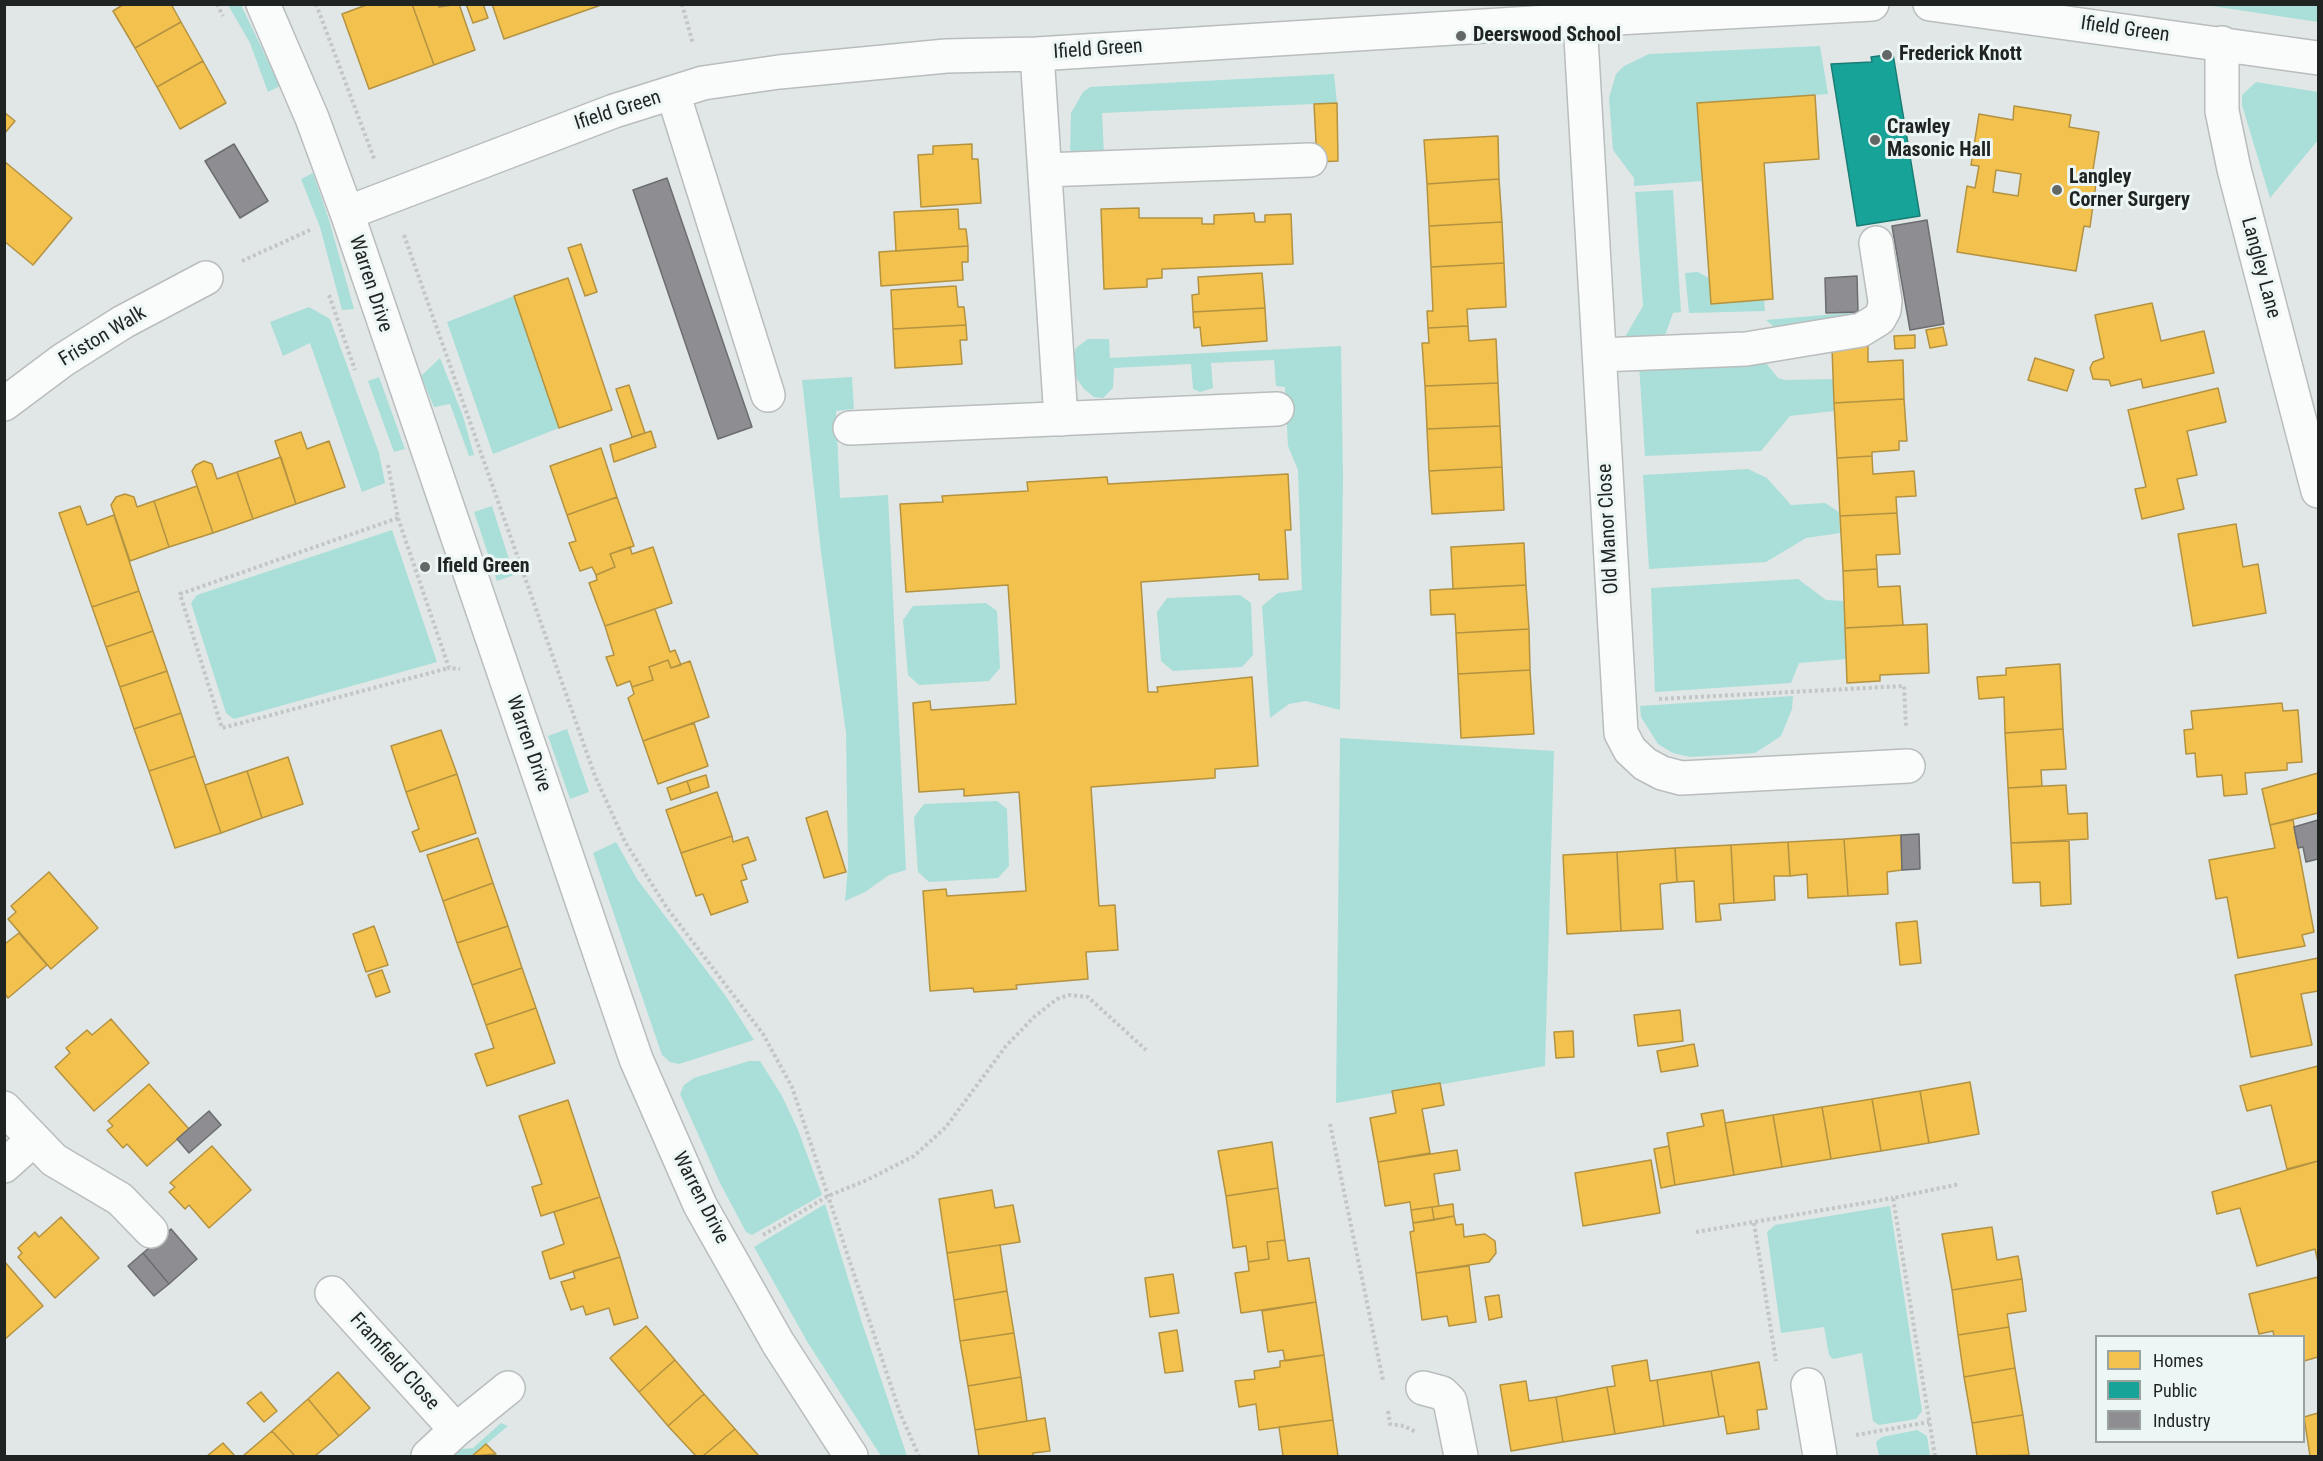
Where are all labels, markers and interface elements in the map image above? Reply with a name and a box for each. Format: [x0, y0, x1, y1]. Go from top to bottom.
street label: Ifield Green [2079, 12, 2171, 48]
place label: Deerswood School [1473, 24, 1621, 48]
marker: Deerswood School [1454, 29, 1468, 43]
street label: Ifield Green [1053, 35, 1143, 65]
place label: Frederick Knott [1899, 43, 2022, 67]
marker: Frederick Knott [1880, 48, 1894, 62]
street label: Ifield Green [572, 86, 664, 136]
place label: Crawley Masonic Hall [1887, 116, 1991, 163]
marker: Crawley Masonic Hall [1868, 133, 1882, 147]
place label: Langley Corner Surgery [2069, 166, 2190, 213]
marker: Langley Corner Surgery [2050, 183, 2064, 197]
street label: Langley Lane [2235, 215, 2285, 321]
street label: Warren Drive [343, 233, 397, 335]
street label: Friston Walk [55, 302, 151, 372]
street label: Old Manor Close [1594, 463, 1624, 595]
place label: Ifield Green [437, 555, 530, 579]
marker: Ifield Green [418, 560, 432, 574]
street label: Warren Drive [500, 693, 556, 795]
street label: Warren Drive [667, 1148, 733, 1248]
street label: Framfield Close [344, 1308, 444, 1416]
legend [2095, 1335, 2305, 1443]
text: Homes [2153, 1350, 2203, 1371]
text: Public [2153, 1380, 2197, 1401]
text: Industry [2153, 1410, 2211, 1431]

